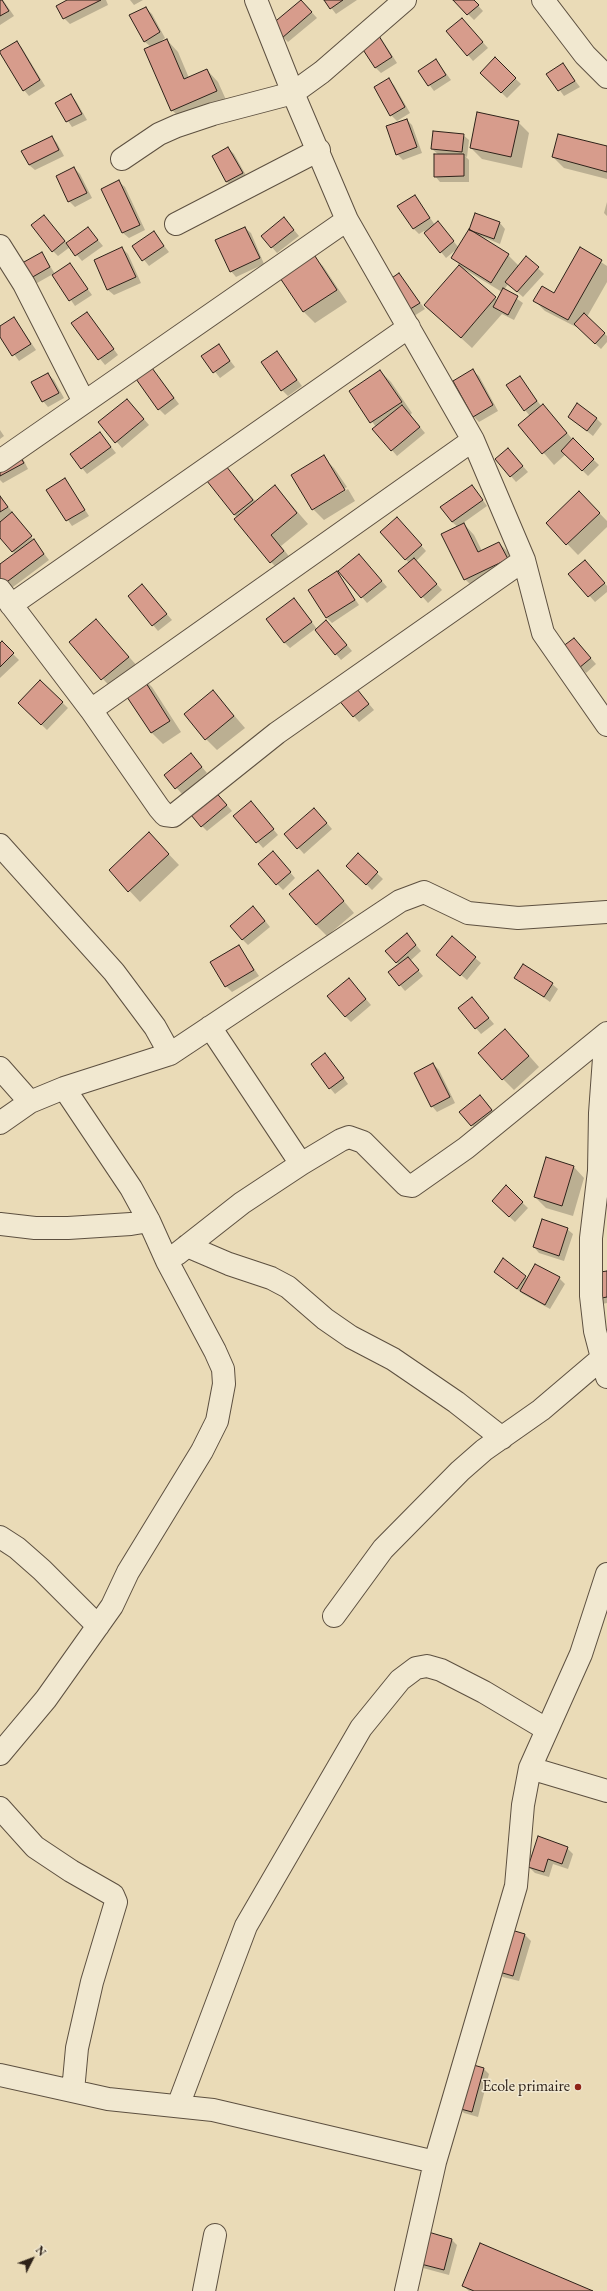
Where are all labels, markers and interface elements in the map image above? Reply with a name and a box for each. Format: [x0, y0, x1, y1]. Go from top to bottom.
place label: Ecole primaire [482, 2077, 570, 2097]
marker: Ecole primaire [573, 2082, 583, 2092]
north arrow [12, 2239, 52, 2279]
text: N [33, 2243, 49, 2259]

